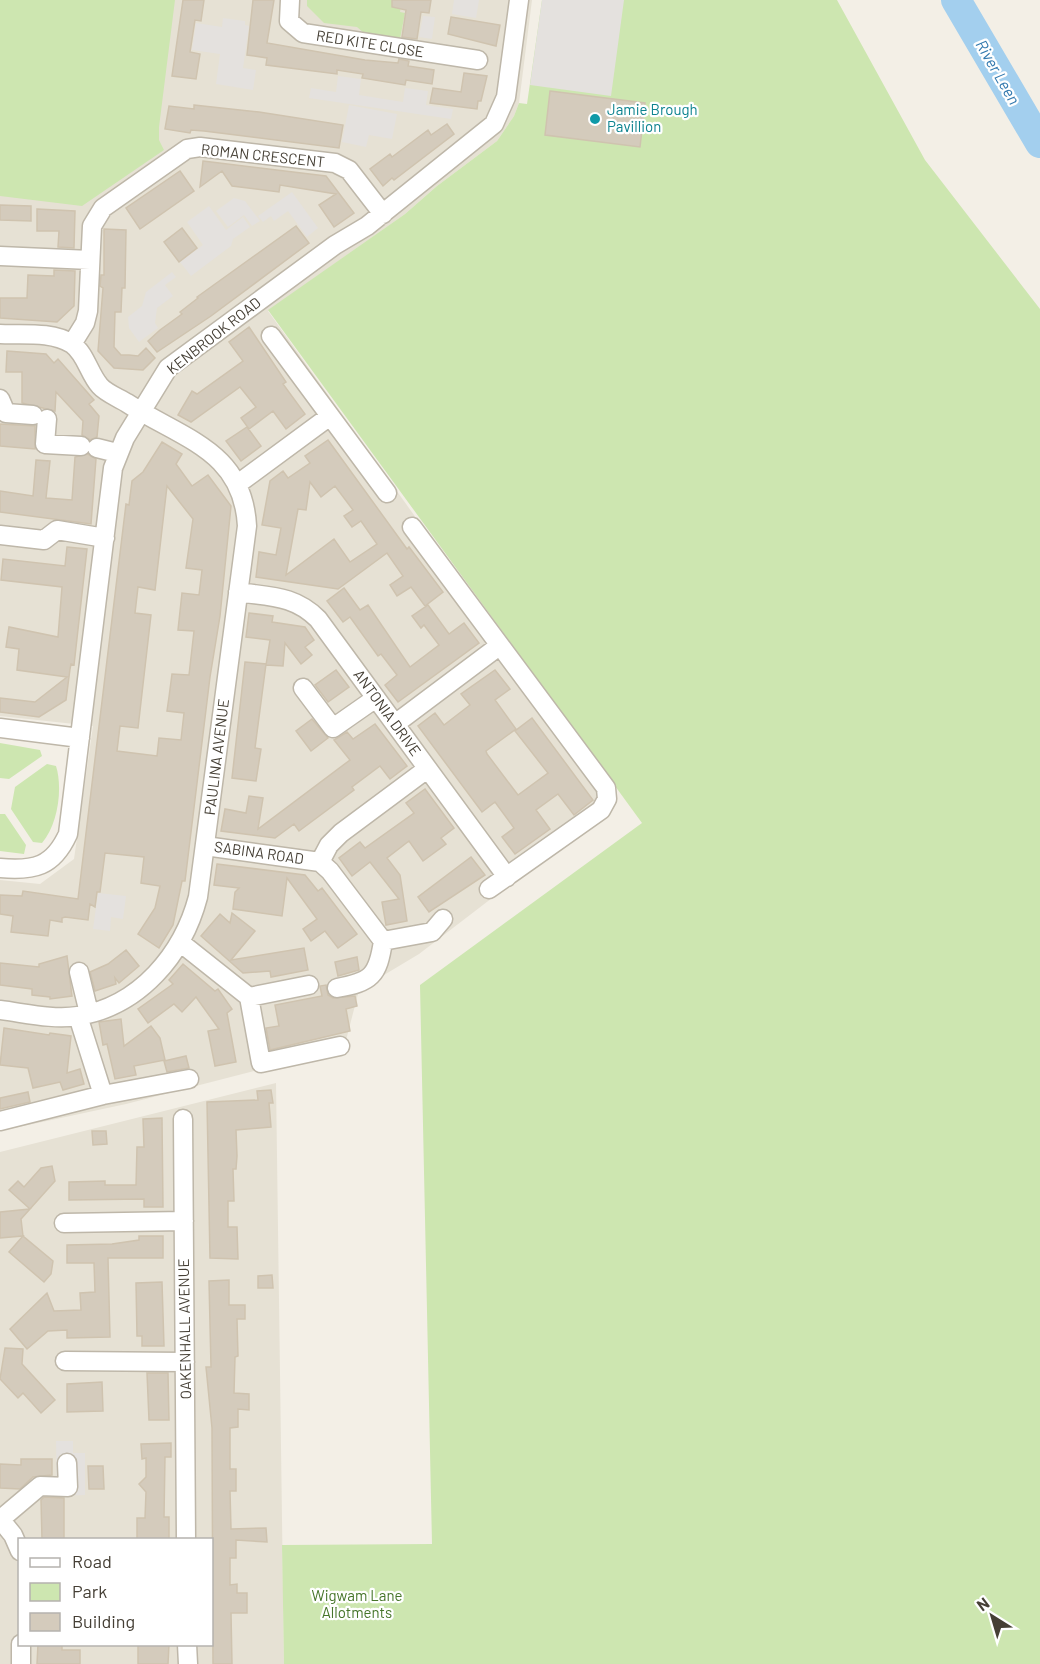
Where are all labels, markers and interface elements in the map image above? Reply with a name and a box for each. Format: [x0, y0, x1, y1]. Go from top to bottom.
street label: RED KITE CLOSE [315, 26, 425, 60]
water label: River Leen [972, 36, 1024, 107]
place label: Jamie Brough Pavillion [607, 100, 698, 135]
marker: Jamie Brough Pavillion [588, 112, 602, 126]
street label: ROMAN CRESCENT [200, 140, 326, 170]
street label: KENBROOK ROAD [163, 293, 264, 378]
street label: ANTONIA DRIVE [350, 666, 425, 759]
street label: PAULINA AVENUE [200, 698, 232, 816]
street label: SABINA ROAD [213, 837, 305, 867]
street label: OAKENHALL AVENUE [174, 1258, 194, 1400]
legend [18, 1538, 213, 1646]
text: Road [72, 1550, 112, 1572]
text: Park [72, 1580, 107, 1602]
park label: Wigwam Lane Allotments [312, 1586, 402, 1621]
north arrow [962, 1586, 1022, 1646]
text: N [973, 1593, 993, 1614]
text: Building [72, 1610, 135, 1632]

